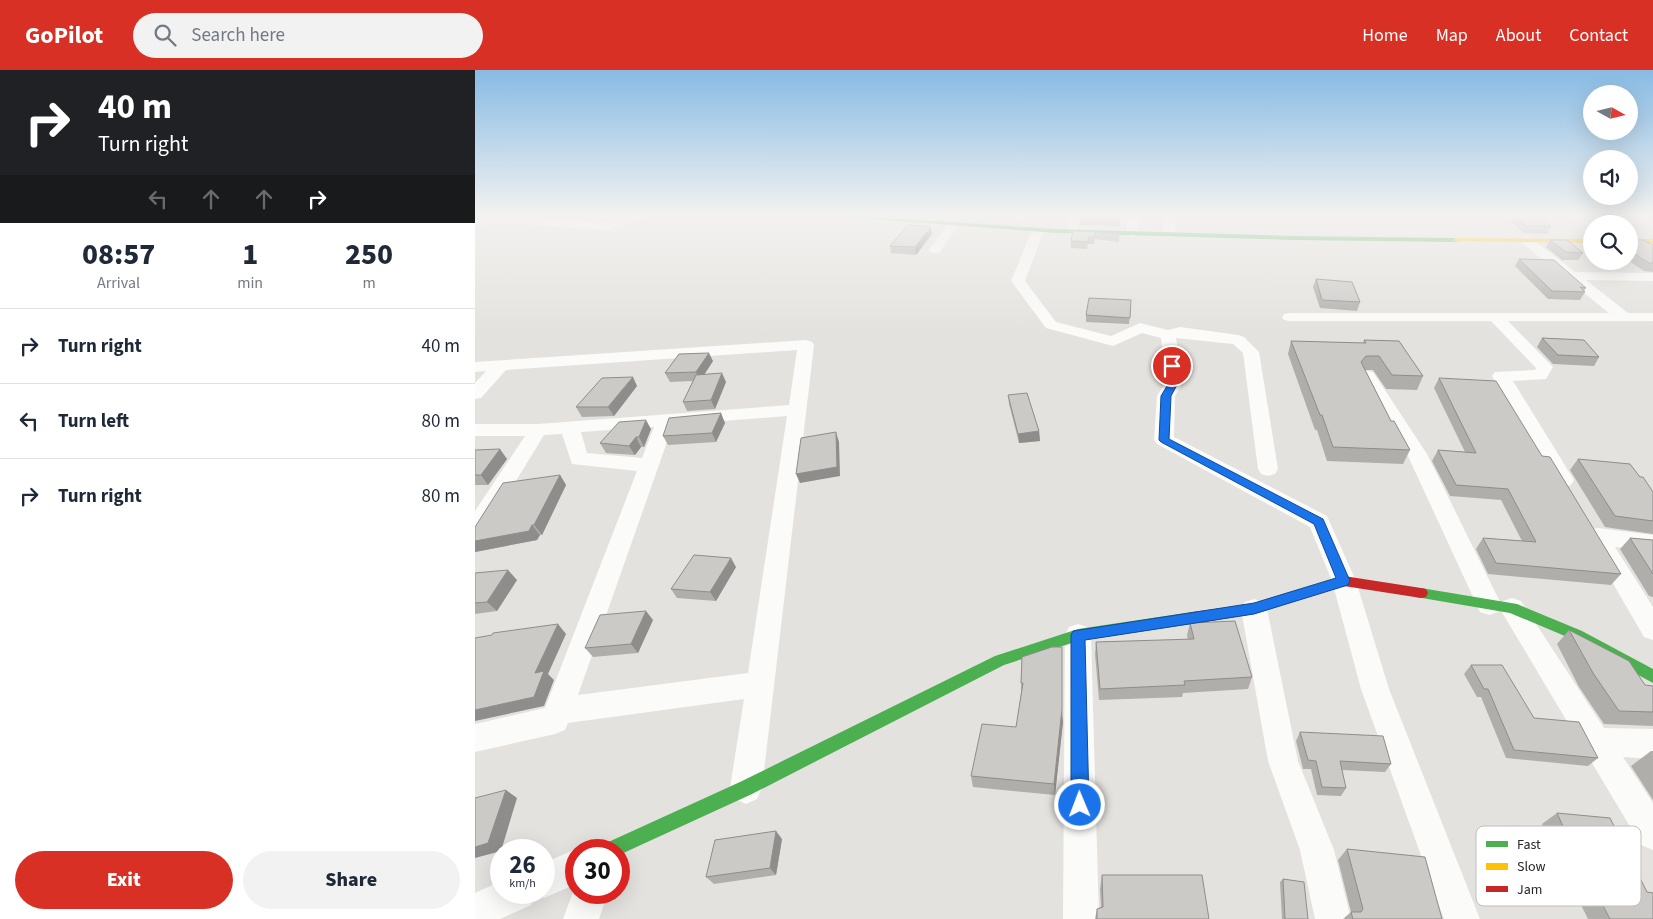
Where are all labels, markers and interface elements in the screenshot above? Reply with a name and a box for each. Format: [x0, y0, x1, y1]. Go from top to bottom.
search box [133, 13, 483, 58]
text: GoPilot [25, 18, 103, 53]
icon: search [151, 21, 179, 49]
text: Search here [191, 22, 285, 49]
text: Home [1362, 23, 1408, 48]
text: Map [1436, 23, 1468, 48]
text: About [1496, 23, 1541, 48]
text: Contact [1569, 23, 1628, 48]
text: 40 m [98, 82, 172, 132]
north arrow [1583, 85, 1637, 140]
map controls [1583, 85, 1638, 270]
icon: right [15, 90, 80, 155]
text: Turn right [98, 128, 188, 160]
button: sound [1583, 150, 1638, 205]
icon: left [144, 185, 172, 213]
icon: ahead [197, 185, 225, 213]
icon: ahead [250, 185, 278, 213]
icon: right [303, 185, 331, 213]
button: search [1583, 215, 1638, 270]
text: 08:57 [82, 233, 155, 276]
text: 1 [242, 233, 258, 276]
text: 250 [345, 233, 393, 276]
text: Arrival [97, 272, 140, 294]
text: min [237, 272, 263, 294]
text: m [362, 272, 376, 294]
icon: right [15, 332, 43, 360]
text: Turn right [58, 333, 142, 360]
text: 40 m [422, 333, 460, 360]
pin [1151, 345, 1193, 387]
icon: arrive [1158, 352, 1186, 380]
icon: left [15, 407, 43, 435]
text: Turn left [58, 408, 129, 435]
text: 80 m [422, 408, 460, 435]
icon: right [15, 482, 43, 510]
text: Turn right [58, 483, 142, 510]
text: 80 m [422, 483, 460, 510]
position arrow [1053, 778, 1105, 830]
legend [1476, 826, 1641, 906]
text: Fast [1517, 835, 1541, 855]
speed limit sign: 30 [565, 839, 630, 904]
text: 26 [509, 847, 536, 883]
button: Exit [15, 851, 233, 909]
button: Share [243, 851, 460, 909]
text: Slow [1517, 857, 1546, 877]
text: km/h [509, 875, 536, 892]
text: Jam [1517, 880, 1542, 900]

